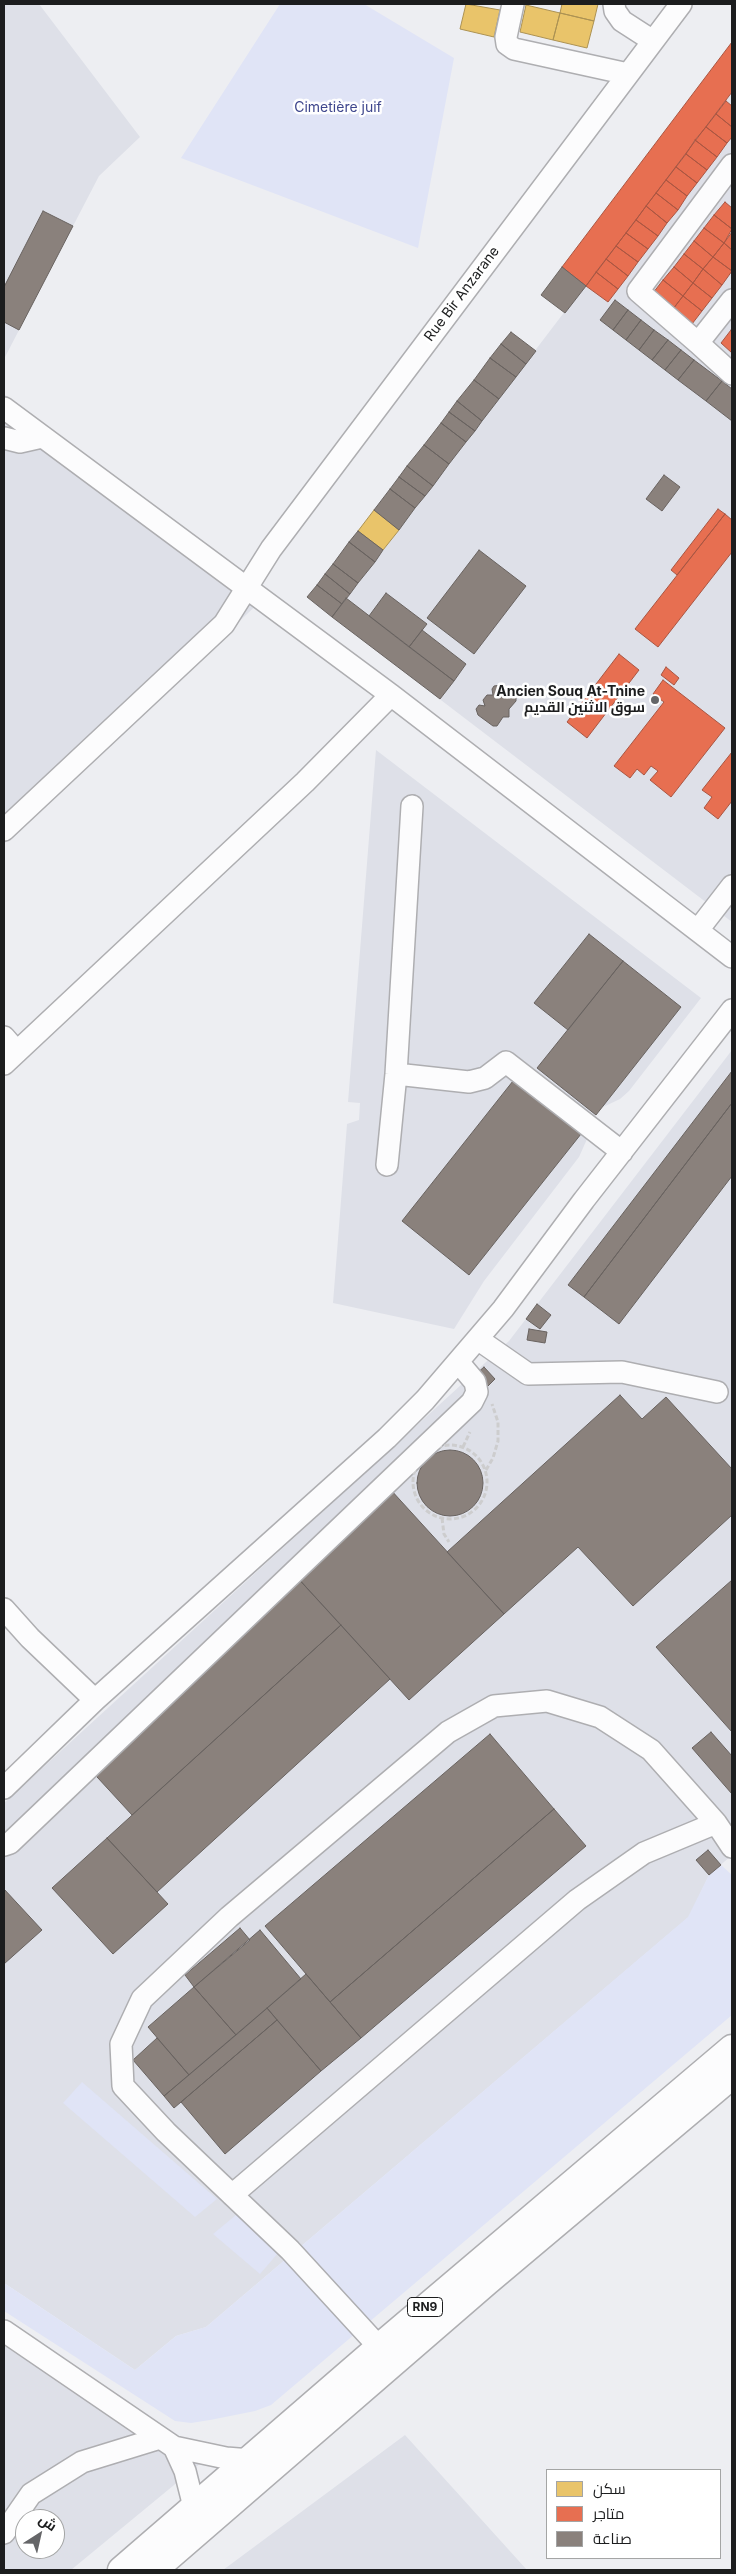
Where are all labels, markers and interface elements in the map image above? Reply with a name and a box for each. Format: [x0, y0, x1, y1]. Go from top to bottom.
park label: Cimetière juif [294, 100, 382, 116]
street label: Rue Bir Anzarane [421, 243, 503, 345]
place label: Ancien Souq At-Tnine سوق الاثنين القديم [496, 684, 645, 716]
marker: Ancien Souq At-Tnine سوق الاثنين القديم [649, 694, 661, 706]
road number: RN9 [408, 2298, 442, 2316]
legend [546, 2469, 721, 2559]
text: سكن [593, 2479, 626, 2498]
text: متاجر [593, 2504, 624, 2523]
north arrow [15, 2509, 65, 2559]
text: ش [36, 2510, 61, 2534]
text: صناعة [593, 2529, 632, 2548]

